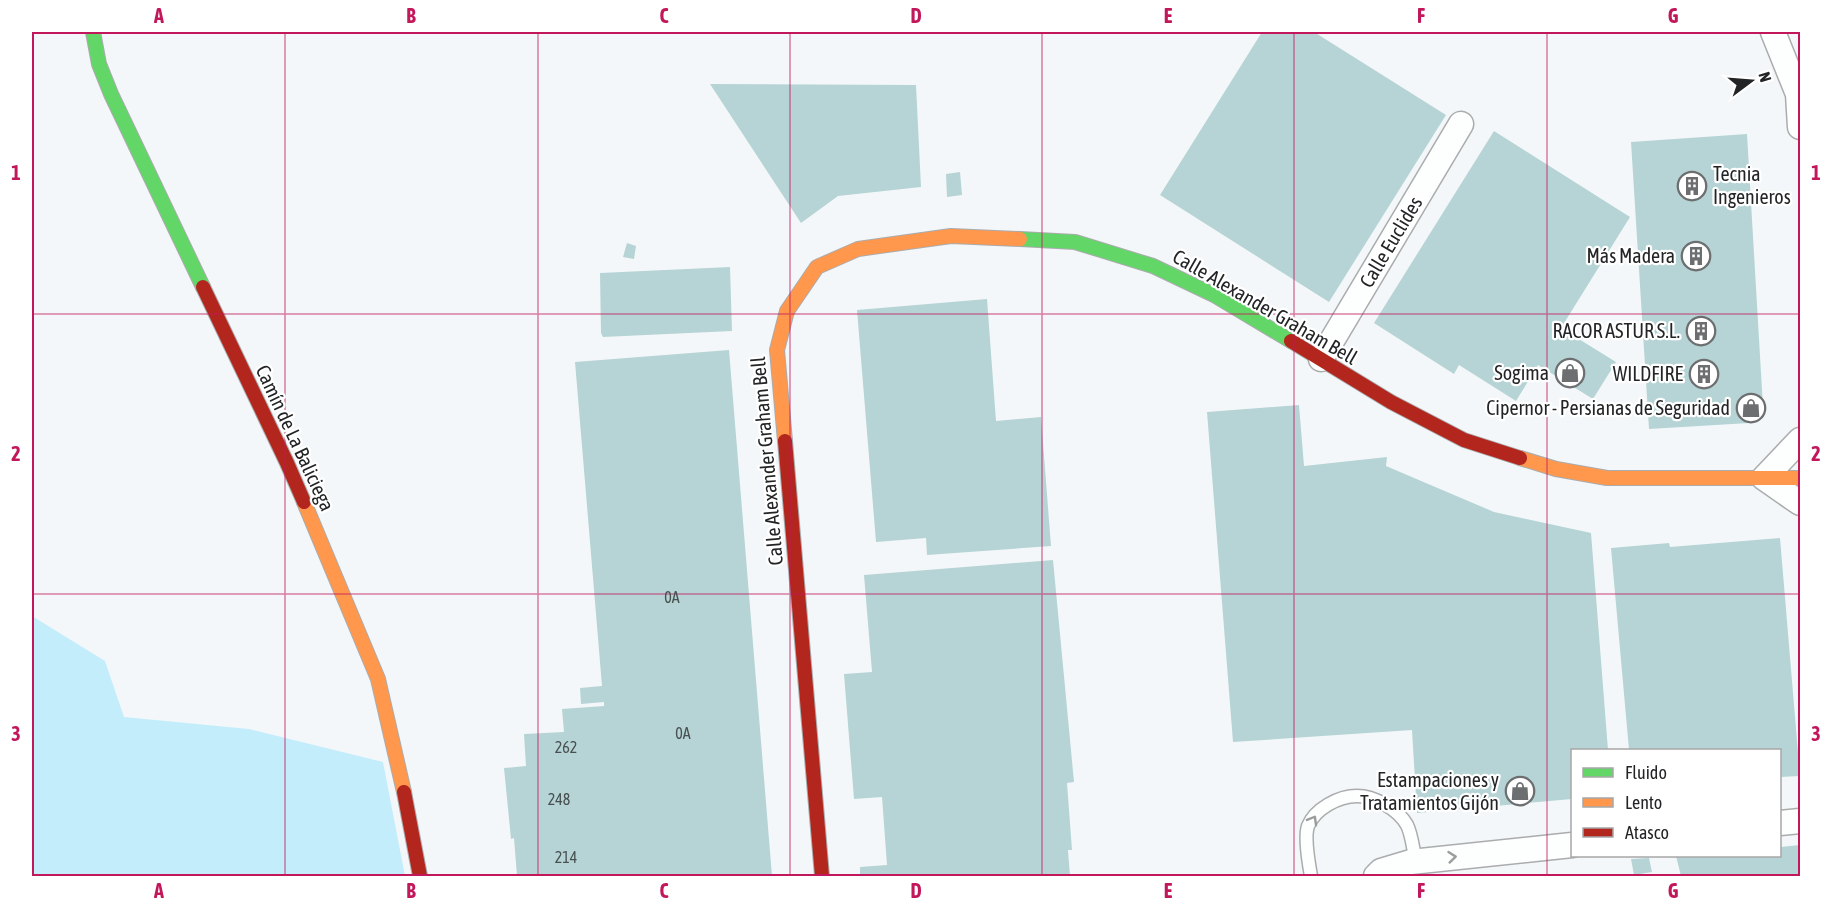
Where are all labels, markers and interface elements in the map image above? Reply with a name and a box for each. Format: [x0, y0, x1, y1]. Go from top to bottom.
text: A [153, 4, 164, 27]
text: B [406, 4, 416, 27]
text: C [660, 4, 669, 27]
text: D [910, 4, 922, 27]
text: E [1164, 4, 1173, 27]
text: F [1417, 4, 1425, 27]
text: G [1668, 4, 1679, 27]
north arrow [1721, 51, 1781, 111]
text: N [1755, 70, 1775, 84]
text: 1 [11, 161, 21, 184]
text: 1 [1811, 161, 1821, 184]
place label: Tecnia Ingenieros [1713, 162, 1791, 208]
building icon: Tecnia Ingenieros [1676, 170, 1708, 202]
street label: Calle Euclides [1355, 192, 1427, 291]
building icon: Más Madera [1680, 240, 1712, 272]
street label: Calle Alexander Graham Bell [1169, 244, 1362, 369]
place label: Más Madera [1586, 244, 1675, 267]
building icon: RACOR ASTUR S.L. [1685, 315, 1717, 347]
place label: RACOR ASTUR S.L. [1552, 319, 1680, 342]
street label: Calle Alexander Graham Bell [746, 355, 787, 566]
shop icon: Sogima [1554, 357, 1586, 389]
building icon: WILDFIRE [1688, 358, 1720, 390]
street label: Camín de La Baliciega [252, 361, 339, 514]
place label: Sogima [1494, 361, 1549, 384]
place label: WILDFIRE [1613, 362, 1683, 385]
shop icon: Cipernor - Persianas de Seguridad [1735, 392, 1767, 424]
place label: Cipernor - Persianas de Seguridad [1486, 396, 1730, 419]
text: 2 [11, 442, 21, 465]
text: 2 [1811, 442, 1821, 465]
house number: 0A [664, 588, 680, 606]
text: 3 [11, 722, 21, 745]
text: 3 [1811, 722, 1821, 745]
house number: 0A [675, 724, 691, 742]
house number: 262 [555, 738, 577, 756]
legend [1571, 749, 1781, 857]
text: Fluido [1625, 762, 1667, 783]
place label: Estampaciones y Tratamientos Gijón [1360, 768, 1499, 814]
shop icon: Estampaciones y Tratamientos Gijón [1504, 775, 1536, 807]
house number: 248 [548, 790, 570, 808]
text: Lento [1625, 792, 1662, 813]
one-way arrow [1306, 816, 1317, 826]
text: Atasco [1625, 822, 1669, 843]
house number: 214 [555, 848, 577, 866]
one-way arrow [1447, 851, 1456, 864]
text: A [153, 879, 164, 902]
text: B [406, 879, 416, 902]
text: C [660, 879, 669, 902]
text: D [910, 879, 922, 902]
text: E [1164, 879, 1173, 902]
text: F [1417, 879, 1425, 902]
text: G [1668, 879, 1679, 902]

